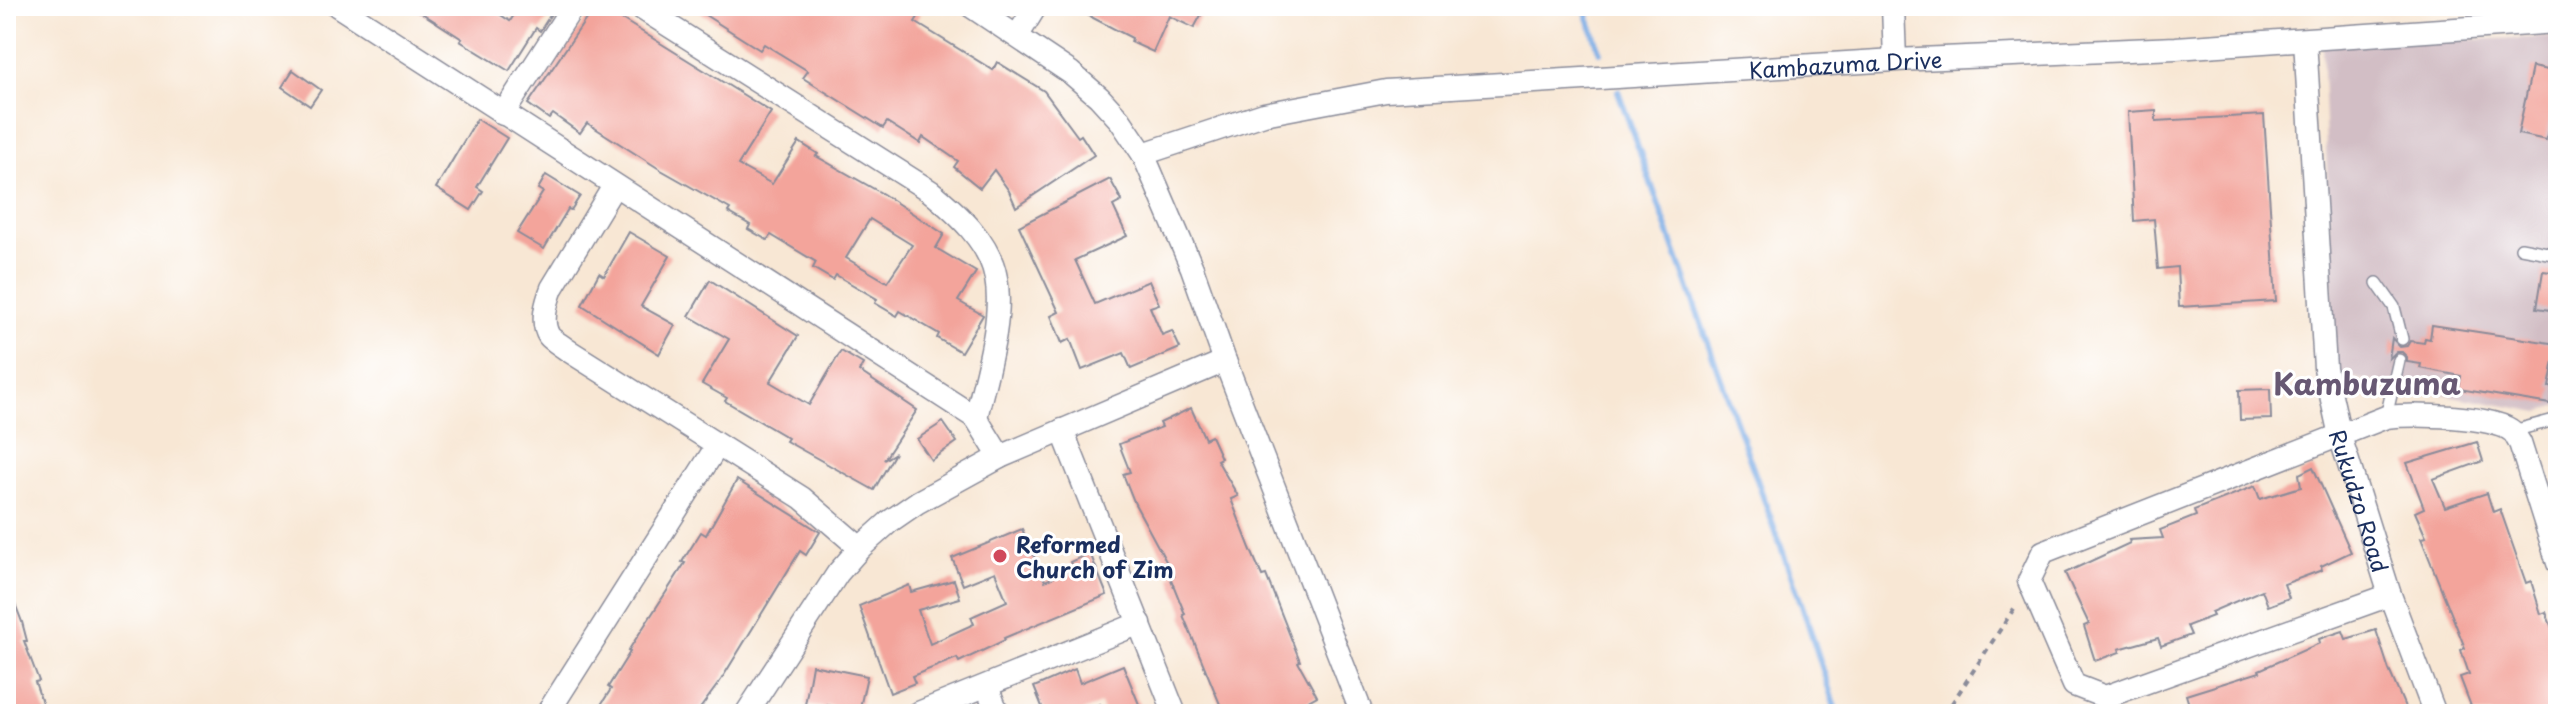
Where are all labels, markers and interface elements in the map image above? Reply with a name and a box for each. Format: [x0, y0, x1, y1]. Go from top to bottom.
street label: Kambazuma Drive [1748, 41, 1943, 85]
district label: Kambuzuma [2273, 360, 2462, 405]
street label: Rukudzo Road [2322, 425, 2398, 576]
place label: Reformed Church of Zim [1016, 527, 1174, 585]
marker: Reformed Church of Zim [991, 547, 1009, 565]

